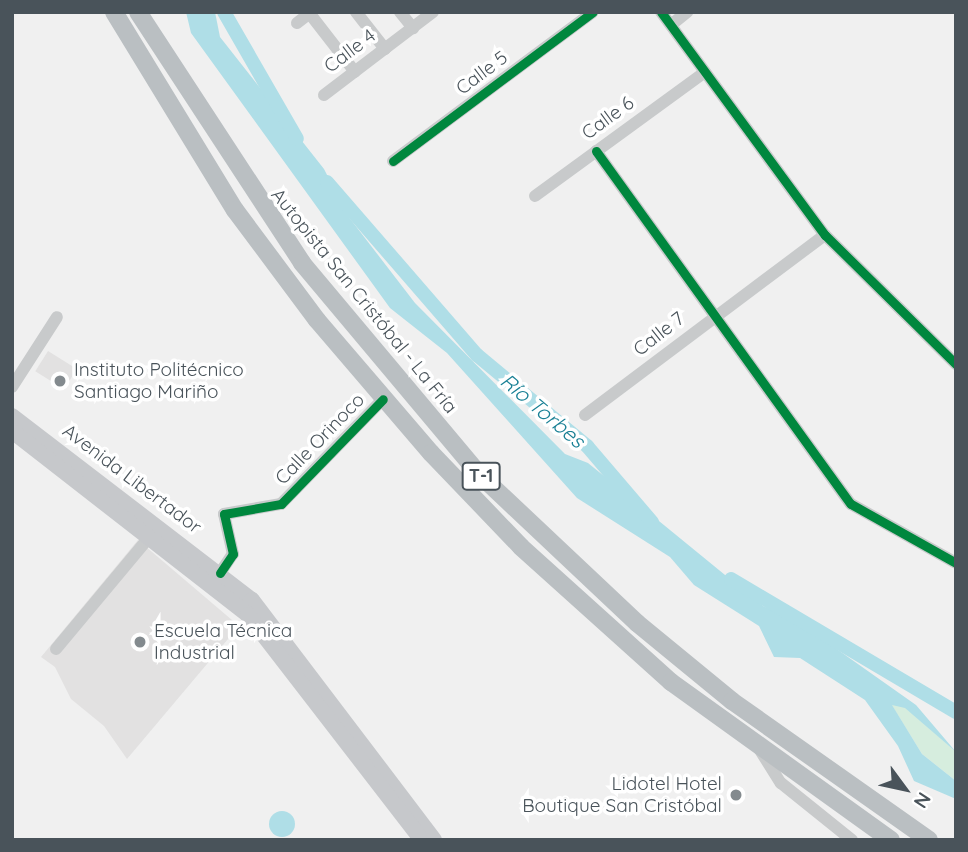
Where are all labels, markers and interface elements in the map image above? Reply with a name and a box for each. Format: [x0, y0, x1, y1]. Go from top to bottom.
street label: Calle 4 [320, 24, 380, 78]
street label: Calle 5 [452, 46, 512, 100]
street label: Calle 6 [578, 92, 638, 144]
street label: Autopista San Cristóbal - La Fría [266, 184, 462, 418]
street label: Calle 7 [629, 307, 689, 361]
place label: Instituto Politécnico Santiago Mariño [74, 359, 244, 403]
water label: Río Torbes [496, 367, 590, 453]
marker: Instituto Politécnico Santiago Mariño [52, 373, 68, 389]
street label: Calle Orinoco [271, 389, 369, 489]
street label: Avenida Libertador [58, 419, 206, 539]
road number: T-1 [460, 462, 502, 490]
place label: Escuela Técnica Industrial [154, 620, 292, 664]
marker: Escuela Técnica Industrial [132, 634, 148, 650]
north arrow [870, 754, 940, 824]
place label: Lidotel Hotel Boutique San Cristóbal [522, 773, 722, 817]
marker: Lidotel Hotel Boutique San Cristóbal [728, 787, 744, 803]
text: N [909, 788, 936, 813]

